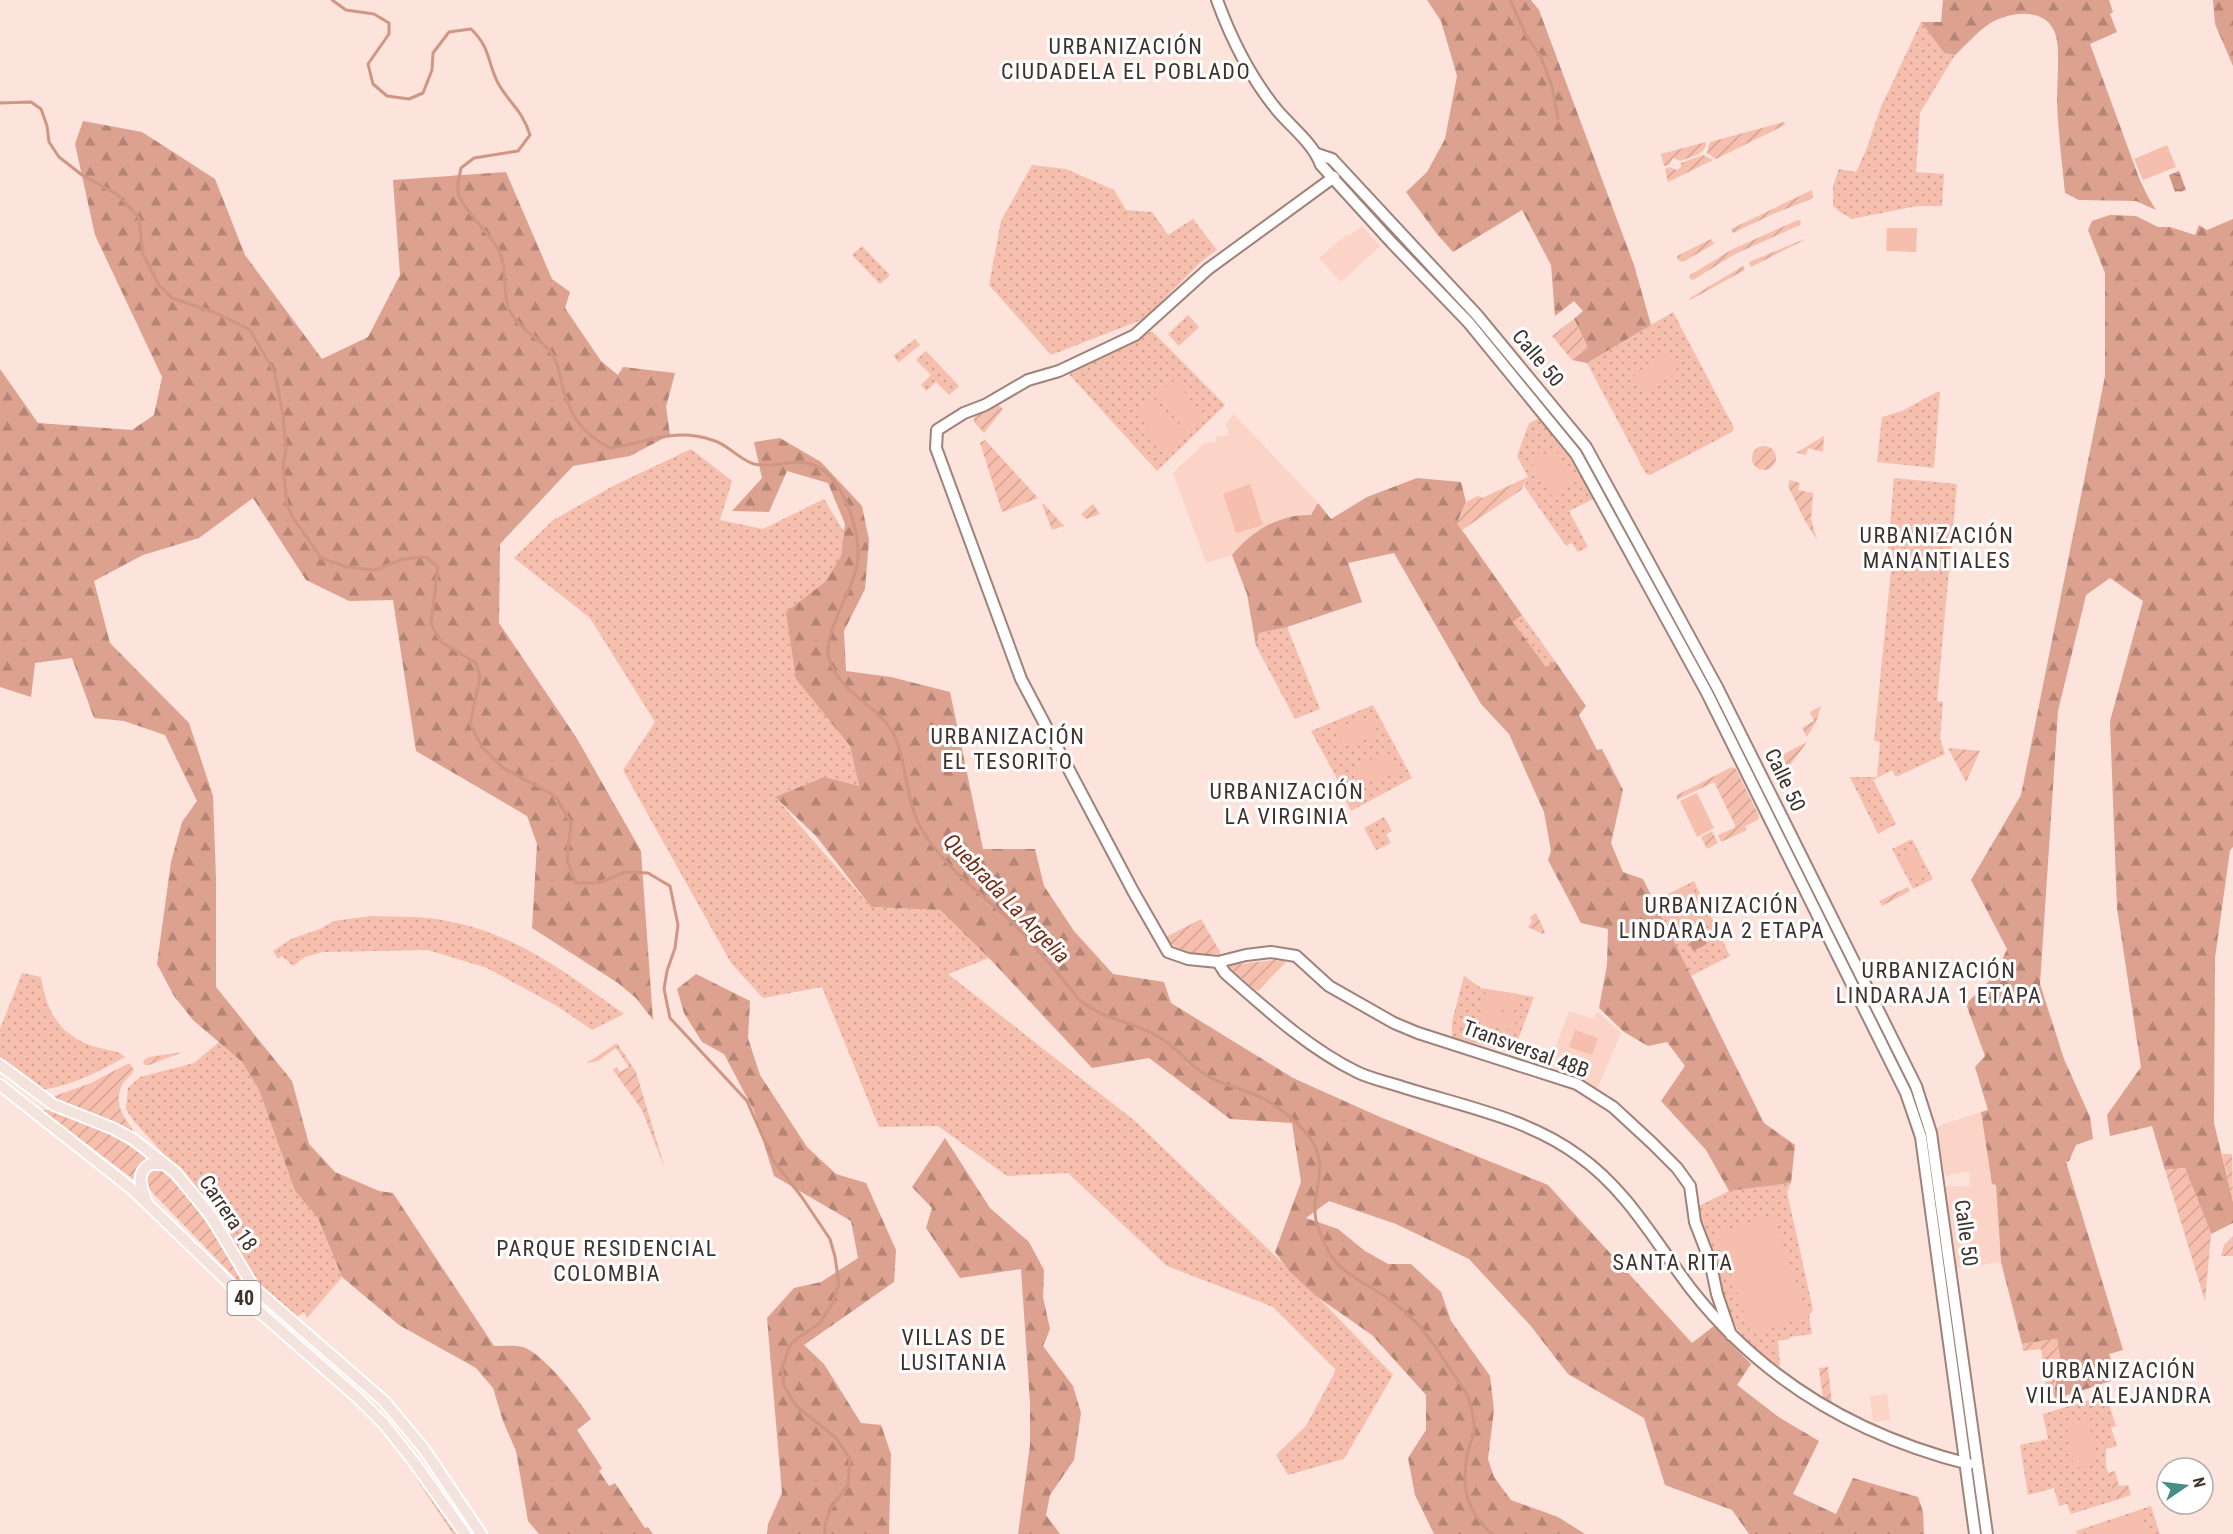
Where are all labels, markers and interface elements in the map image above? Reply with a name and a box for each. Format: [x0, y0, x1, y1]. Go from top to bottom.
district label: URBANIZACIÓN CIUDADELA EL POBLADO [1001, 33, 1251, 84]
street label: Calle 50 [1507, 325, 1569, 391]
district label: URBANIZACIÓN MANANTIALES [1860, 522, 2014, 573]
district label: URBANIZACIÓN EL TESORITO [931, 723, 1085, 774]
street label: Calle 50 [1760, 745, 1810, 815]
district label: URBANIZACIÓN LA VIRGINIA [1210, 778, 1364, 829]
water label: Quebrada La Argelia [938, 828, 1075, 968]
district label: URBANIZACIÓN LINDARAJA 2 ETAPA [1619, 892, 1825, 943]
district label: URBANIZACIÓN LINDARAJA 1 ETAPA [1836, 957, 2042, 1008]
street label: Transversal 48B [1460, 1015, 1592, 1083]
street label: Carrera 18 [194, 1171, 262, 1255]
street label: Calle 50 [1949, 1198, 1983, 1268]
district label: PARQUE RESIDENCIAL COLOMBIA [496, 1236, 718, 1286]
district label: SANTA RITA [1613, 1250, 1733, 1275]
road number: 40 [228, 1281, 260, 1315]
district label: VILLAS DE LUSITANIA [900, 1325, 1008, 1375]
district label: URBANIZACIÓN VILLA ALEJANDRA [2026, 1357, 2212, 1408]
north arrow [2155, 1456, 2215, 1516]
text: N [2189, 1475, 2209, 1490]

